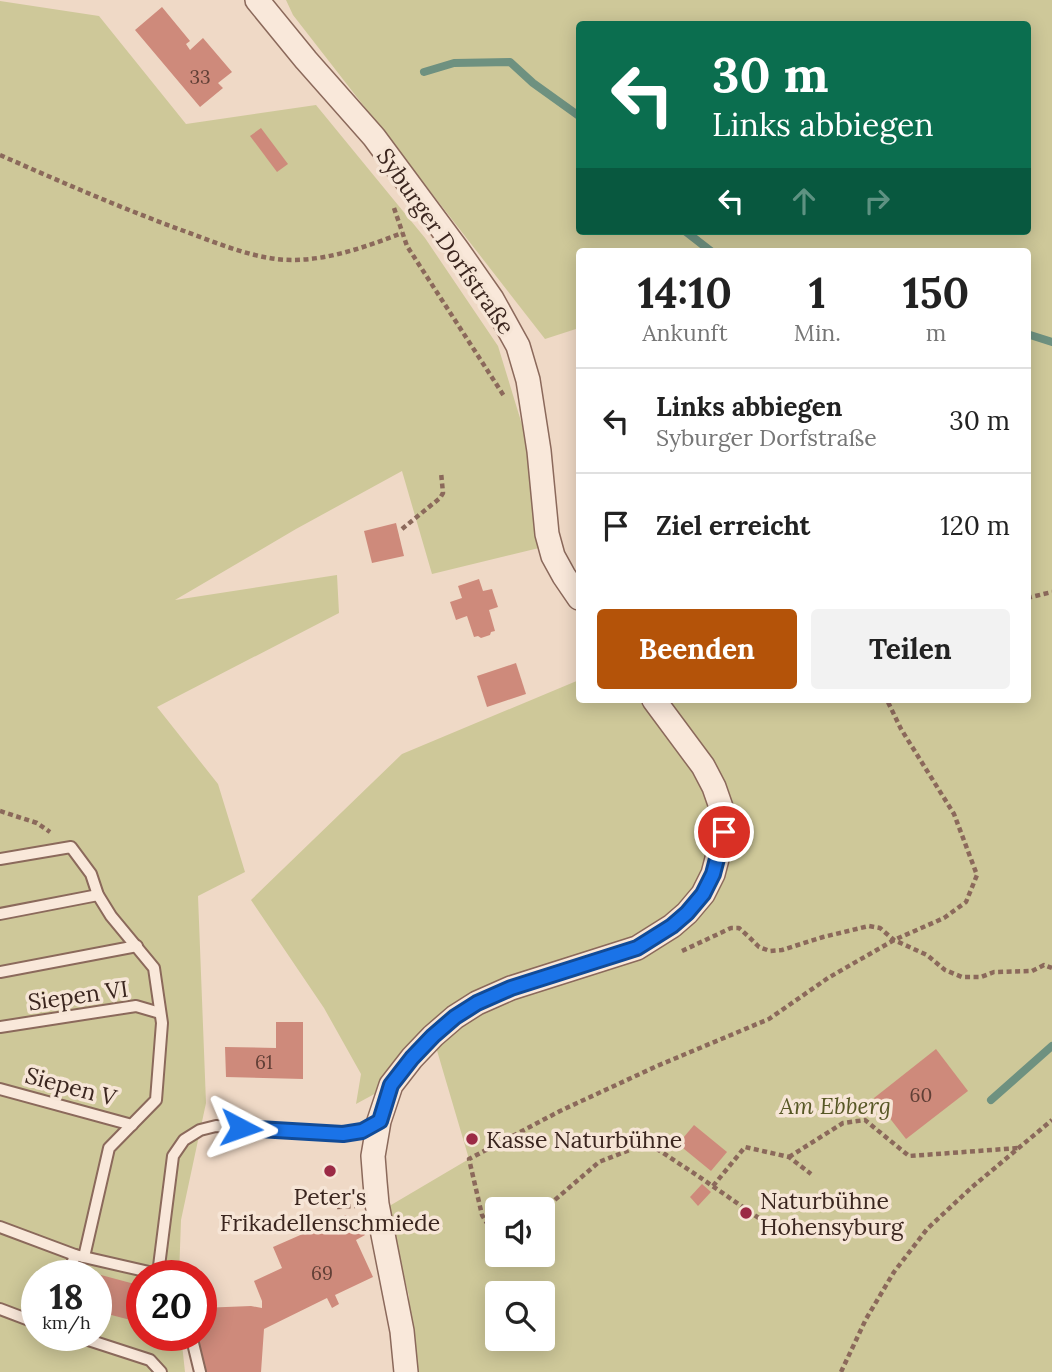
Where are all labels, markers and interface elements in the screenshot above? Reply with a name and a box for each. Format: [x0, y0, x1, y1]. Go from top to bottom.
text: 30 m [712, 43, 829, 105]
icon: left [597, 49, 688, 140]
house number: 33 [189, 65, 211, 89]
text: Links abbiegen [712, 104, 934, 145]
street label: Syburger Dorfstraße [371, 142, 521, 340]
icon: left [712, 182, 750, 220]
icon: ahead [785, 182, 823, 220]
icon: right [858, 182, 896, 220]
text: 14:10 [638, 266, 732, 320]
text: 1 [809, 266, 826, 320]
text: 150 [903, 266, 969, 320]
text: Ankunft [642, 318, 728, 347]
text: Min. [794, 318, 841, 347]
text: m [926, 318, 946, 347]
text: Links abbiegen [656, 390, 842, 423]
icon: left [597, 402, 635, 440]
text: 30 m [949, 404, 1010, 437]
text: Syburger Dorfstraße [656, 423, 877, 452]
icon: arrive [597, 507, 635, 545]
text: Ziel erreicht [656, 509, 810, 542]
text: 120 m [940, 509, 1010, 542]
button: Beenden [597, 609, 797, 689]
button: Teilen [811, 609, 1010, 689]
pin [694, 802, 754, 862]
icon: arrive [705, 813, 743, 851]
street label: Siepen VI [26, 974, 130, 1016]
house number: 61 [255, 1050, 273, 1074]
street label: Siepen V [22, 1060, 121, 1112]
house number: 60 [910, 1083, 932, 1107]
position arrow [204, 1091, 278, 1165]
park label: Am Ebberg [778, 1091, 891, 1120]
place label: Kasse Naturbühne [486, 1125, 682, 1154]
marker: Kasse Naturbühne [464, 1131, 480, 1147]
marker: Peter's Frikadellenschmiede [322, 1163, 338, 1179]
place label: Peter's Frikadellenschmiede [220, 1182, 440, 1237]
place label: Naturbühne Hohensyburg [760, 1186, 905, 1241]
map controls [485, 1197, 555, 1351]
button: sound [485, 1197, 555, 1267]
marker: Naturbühne Hohensyburg [738, 1205, 754, 1221]
speed limit sign: 20 [126, 1260, 217, 1351]
house number: 69 [311, 1261, 333, 1285]
text: 18 [49, 1274, 84, 1319]
button: search [485, 1281, 555, 1351]
text: km/h [42, 1311, 91, 1334]

